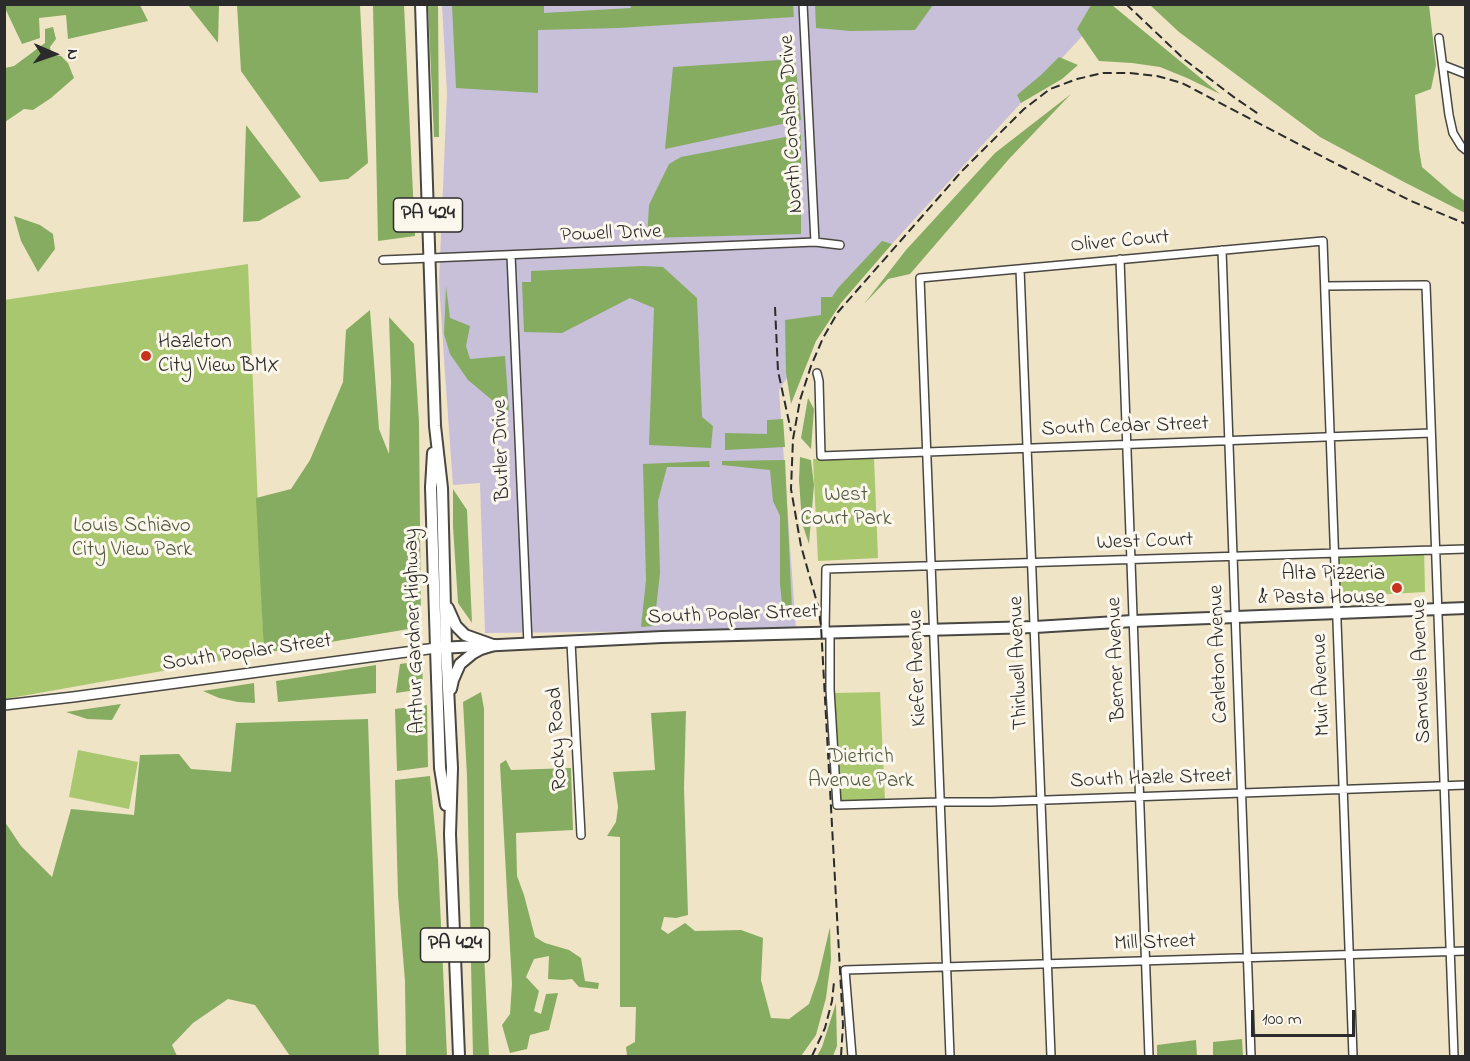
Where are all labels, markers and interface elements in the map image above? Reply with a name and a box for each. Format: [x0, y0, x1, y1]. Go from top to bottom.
north arrow [24, 24, 84, 84]
street label: North Conahan Drive [776, 34, 810, 214]
text: N [60, 49, 84, 60]
road number: PA 424 [394, 198, 462, 232]
street label: Powell Drive [560, 221, 662, 249]
street label: Oliver Court [1070, 226, 1170, 260]
place label: Hazleton City View BMX [158, 331, 279, 381]
marker: Hazleton City View BMX [139, 349, 153, 363]
street label: Butler Drive [489, 399, 517, 501]
street label: South Cedar Street [1041, 412, 1209, 444]
park label: West Court Park [800, 484, 892, 534]
park label: Louis Schiavo City View Park [72, 515, 192, 565]
street label: Arthur Gardner Highway [400, 528, 432, 734]
street label: West Court [1096, 529, 1194, 557]
place label: Alta Pizzeria & Pasta House [1258, 563, 1385, 613]
marker: Alta Pizzeria & Pasta House [1390, 581, 1404, 595]
street label: Carleton Avenue [1205, 584, 1235, 724]
street label: Thirlwell Avenue [1005, 596, 1035, 730]
street label: Berner Avenue [1103, 596, 1133, 722]
street label: Samuels Avenue [1408, 598, 1438, 744]
street label: South Poplar Street [647, 600, 819, 632]
street label: Kiefer Avenue [904, 609, 934, 727]
street label: South Poplar Street [161, 630, 333, 678]
street label: Muir Avenue [1309, 633, 1337, 737]
street label: Rocky Road [544, 687, 574, 791]
park label: Dietrich Avenue Park [808, 746, 914, 796]
street label: South Hazle Street [1070, 765, 1232, 795]
road number: PA 424 [420, 928, 490, 962]
street label: Mill Street [1114, 930, 1196, 958]
scale bar [1254, 998, 1358, 1036]
text: 100 m [1262, 1007, 1302, 1033]

